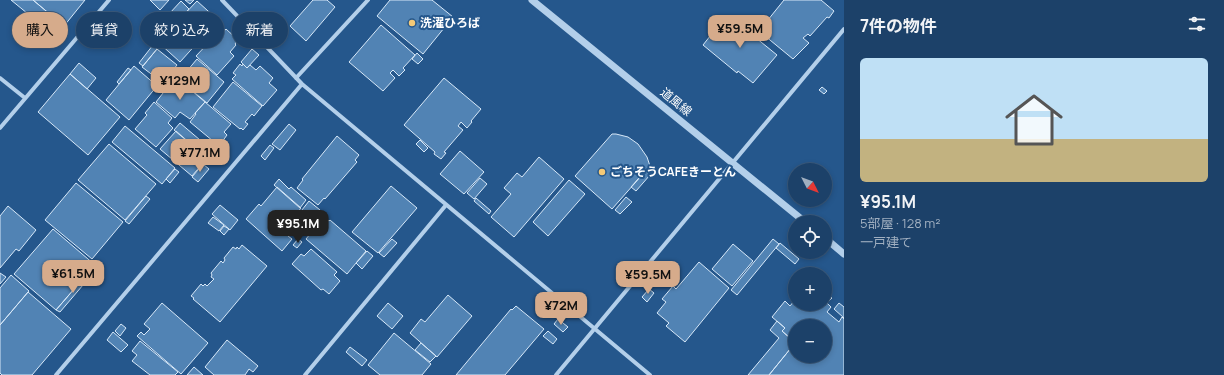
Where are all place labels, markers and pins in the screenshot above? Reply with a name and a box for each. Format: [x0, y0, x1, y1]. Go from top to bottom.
place label: 洗濯ひろば [420, 14, 480, 31]
pin: ¥59.5M [707, 15, 773, 49]
marker: 洗濯ひろば [407, 18, 417, 28]
pin: ¥129M [152, 67, 208, 101]
pin: ¥77.1M [167, 139, 233, 173]
place label: ごちそうCAFEきーとん [610, 163, 736, 180]
marker: ごちそうCAFEきーとん [597, 167, 607, 177]
pin: ¥95.1M [265, 210, 331, 244]
pin: ¥61.5M [40, 260, 106, 294]
pin: ¥59.5M [615, 261, 681, 295]
pin: ¥72M [537, 292, 585, 326]

